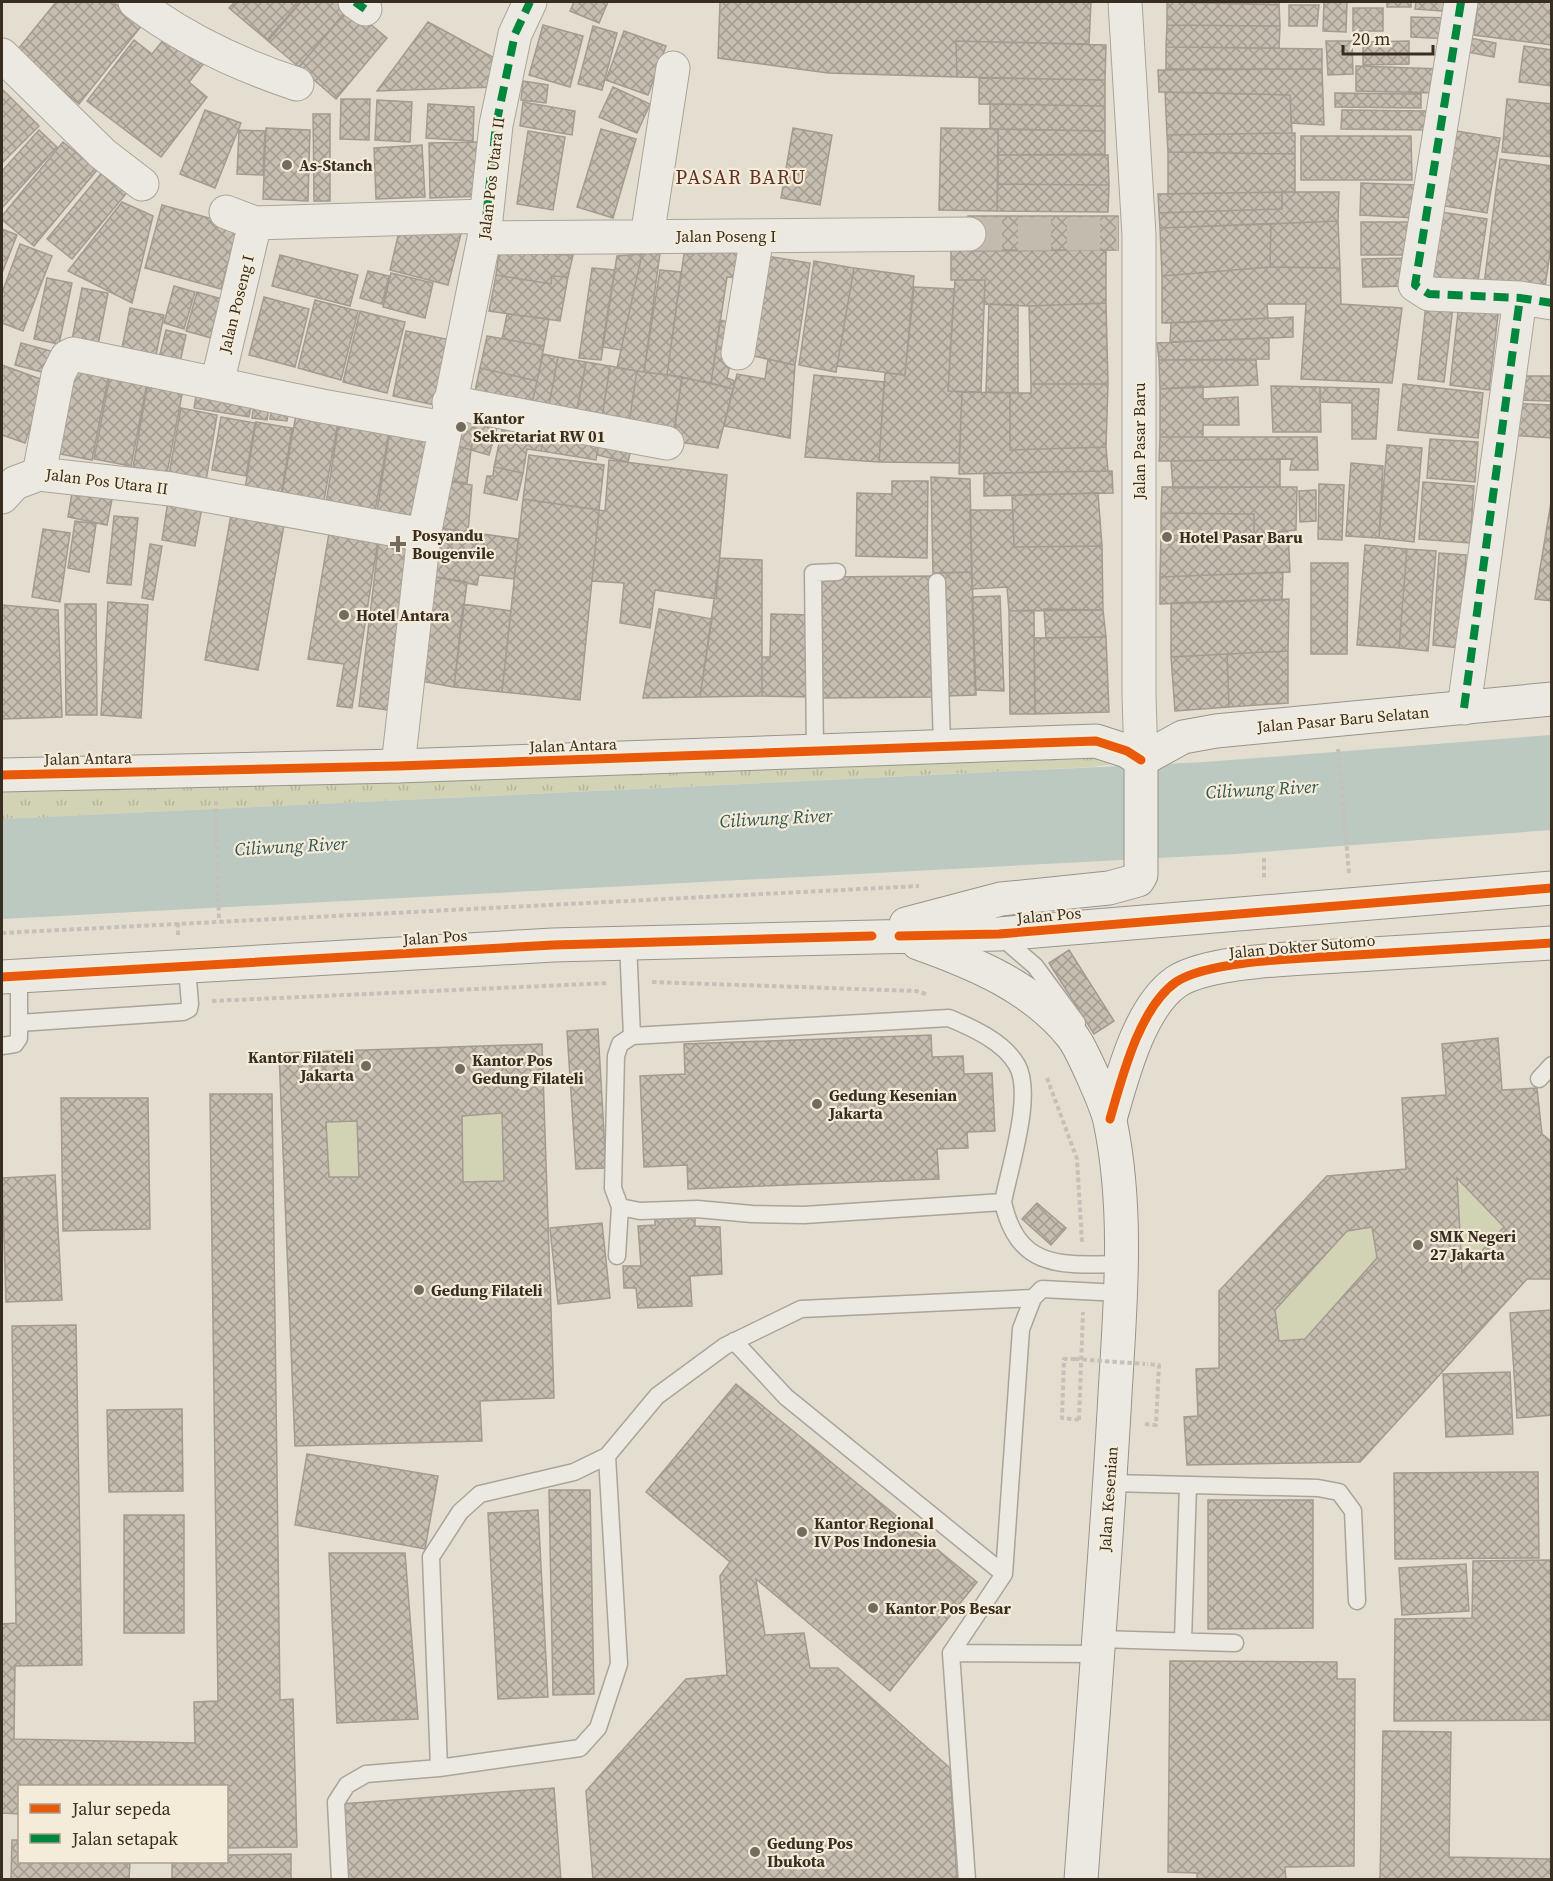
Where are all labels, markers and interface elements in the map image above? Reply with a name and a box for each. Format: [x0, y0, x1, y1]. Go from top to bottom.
scale bar [1343, 18, 1433, 56]
text: 20 m [1352, 26, 1390, 51]
street label: Jalan Pos Utara II [472, 115, 509, 242]
place label: As-Stanch [299, 154, 373, 176]
marker: As-Stanch [280, 158, 294, 172]
district label: PASAR BARU [675, 163, 807, 191]
street label: Jalan Poseng I [675, 225, 776, 247]
street label: Jalan Poseng I [213, 253, 259, 356]
street label: Jalan Pasar Baru [1128, 382, 1150, 501]
place label: Kantor Sekretariat RW 01 [473, 407, 605, 447]
marker: Kantor Sekretariat RW 01 [454, 420, 468, 434]
street label: Jalan Pos Utara II [43, 462, 170, 499]
place label: Posyandu Bougenvile [412, 524, 494, 564]
place label: Hotel Pasar Baru [1179, 526, 1303, 548]
marker: Hotel Pasar Baru [1160, 530, 1174, 544]
marker: Posyandu Bougenvile [389, 535, 407, 553]
place label: Hotel Antara [356, 604, 450, 626]
marker: Hotel Antara [337, 608, 351, 622]
street label: Jalan Pasar Baru Selatan [1255, 700, 1430, 738]
street label: Jalan Antara [528, 732, 618, 758]
street label: Jalan Antara [43, 746, 133, 770]
water label: Ciliwung River [1205, 774, 1320, 804]
water label: Ciliwung River [719, 803, 834, 833]
water label: Ciliwung River [234, 831, 349, 861]
street label: Jalan Pos [1015, 901, 1082, 929]
street label: Jalan Pos [401, 924, 468, 950]
street label: Jalan Dokter Sutomo [1227, 929, 1376, 963]
place label: Kantor Filateli Jakarta [248, 1046, 354, 1086]
place label: Kantor Pos Gedung Filateli [472, 1049, 584, 1089]
marker: Kantor Filateli Jakarta [359, 1059, 373, 1073]
marker: Kantor Pos Gedung Filateli [453, 1062, 467, 1076]
place label: Gedung Kesenian Jakarta [828, 1084, 957, 1124]
marker: Gedung Kesenian Jakarta [810, 1097, 824, 1111]
place label: SMK Negeri 27 Jakarta [1430, 1225, 1516, 1265]
marker: SMK Negeri 27 Jakarta [1411, 1238, 1425, 1252]
place label: Gedung Filateli [431, 1279, 543, 1301]
marker: Gedung Filateli [412, 1283, 426, 1297]
street label: Jalan Kesenian [1093, 1445, 1123, 1553]
place label: Kantor Regional IV Pos Indonesia [814, 1512, 937, 1552]
marker: Kantor Regional IV Pos Indonesia [795, 1525, 809, 1539]
place label: Kantor Pos Besar [885, 1597, 1012, 1619]
marker: Kantor Pos Besar [866, 1601, 880, 1615]
legend [18, 1785, 228, 1863]
text: Jalur sepeda [71, 1796, 171, 1821]
text: Jalan setapak [71, 1826, 178, 1851]
place label: Gedung Pos Ibukota [767, 1832, 853, 1872]
marker: Gedung Pos Ibukota [748, 1845, 762, 1859]

